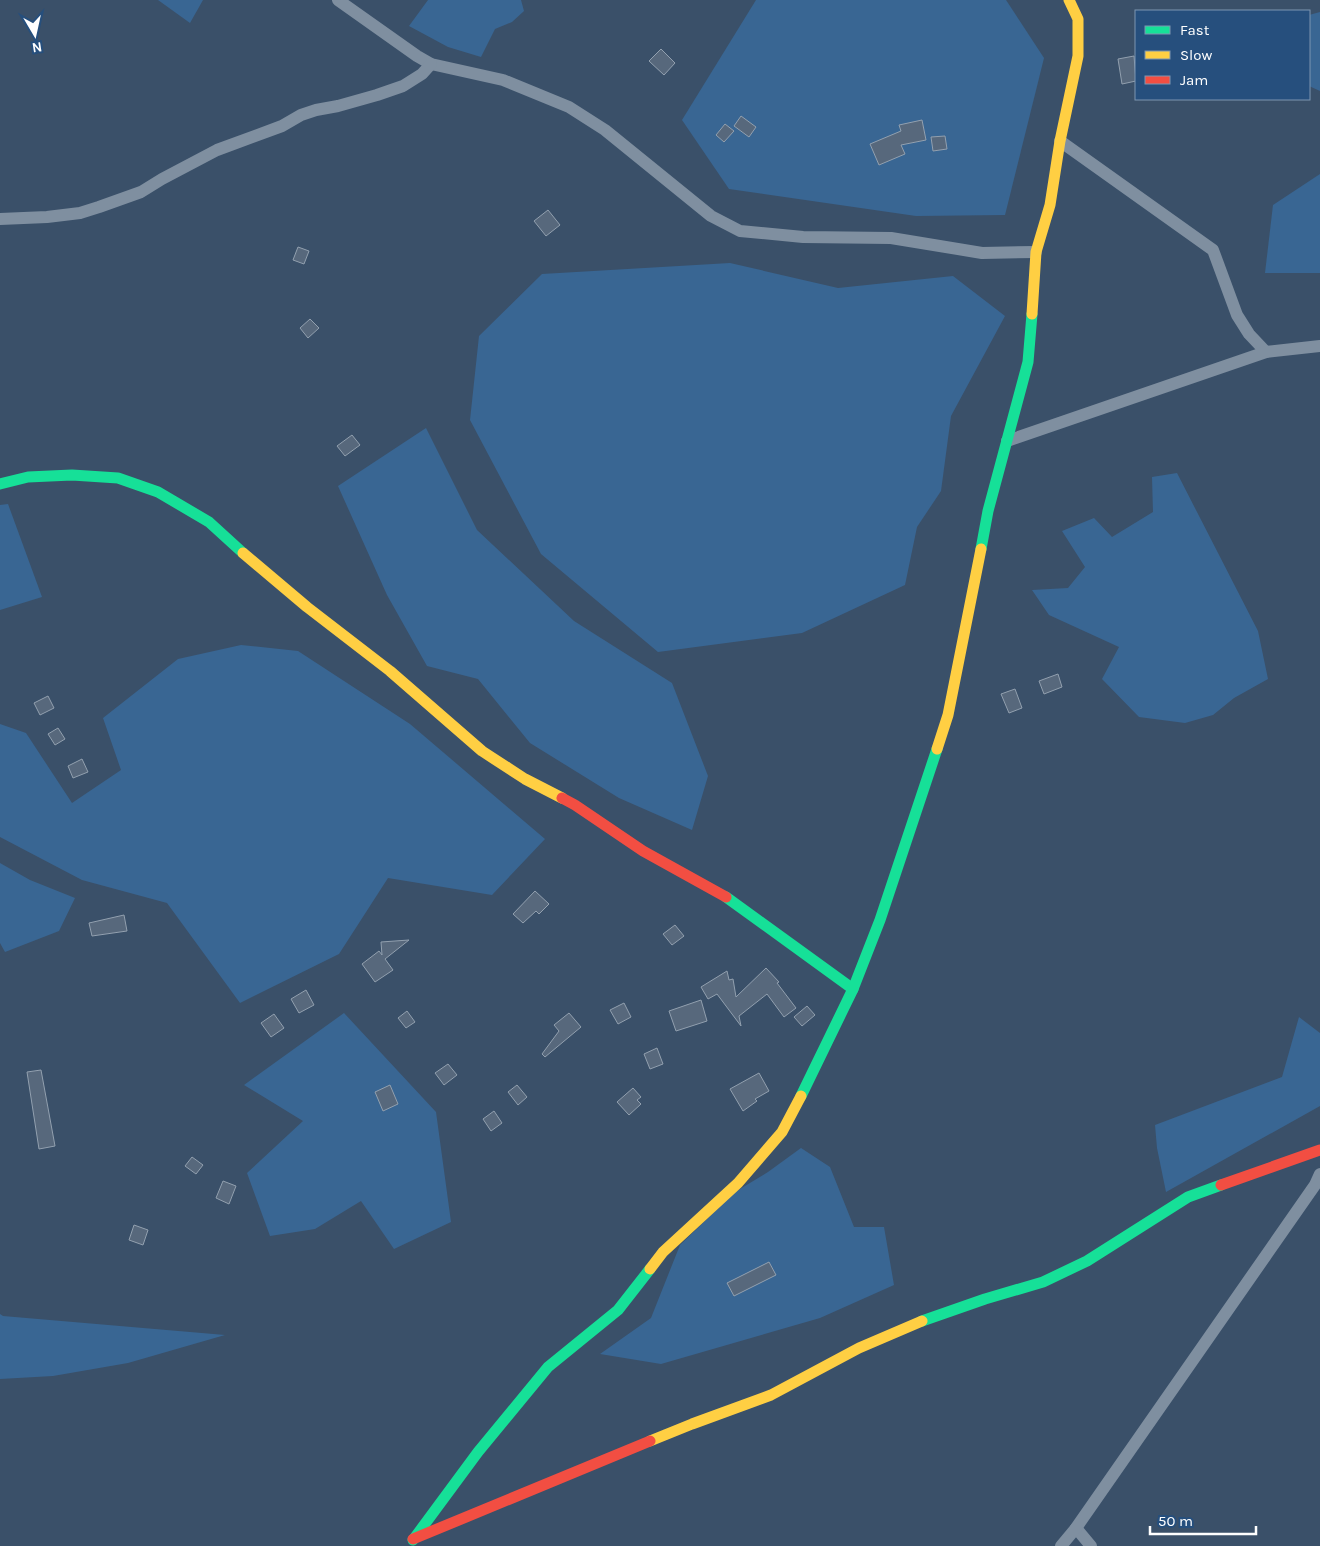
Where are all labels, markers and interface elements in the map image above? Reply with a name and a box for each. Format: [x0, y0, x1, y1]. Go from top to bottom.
north arrow [10, 10, 60, 60]
legend [1135, 10, 1310, 100]
text: Fast [1180, 21, 1210, 39]
text: N [31, 38, 43, 57]
text: Slow [1180, 46, 1212, 64]
text: Jam [1180, 71, 1208, 89]
scale bar [1150, 1504, 1256, 1536]
text: 50 m [1158, 1512, 1193, 1530]

